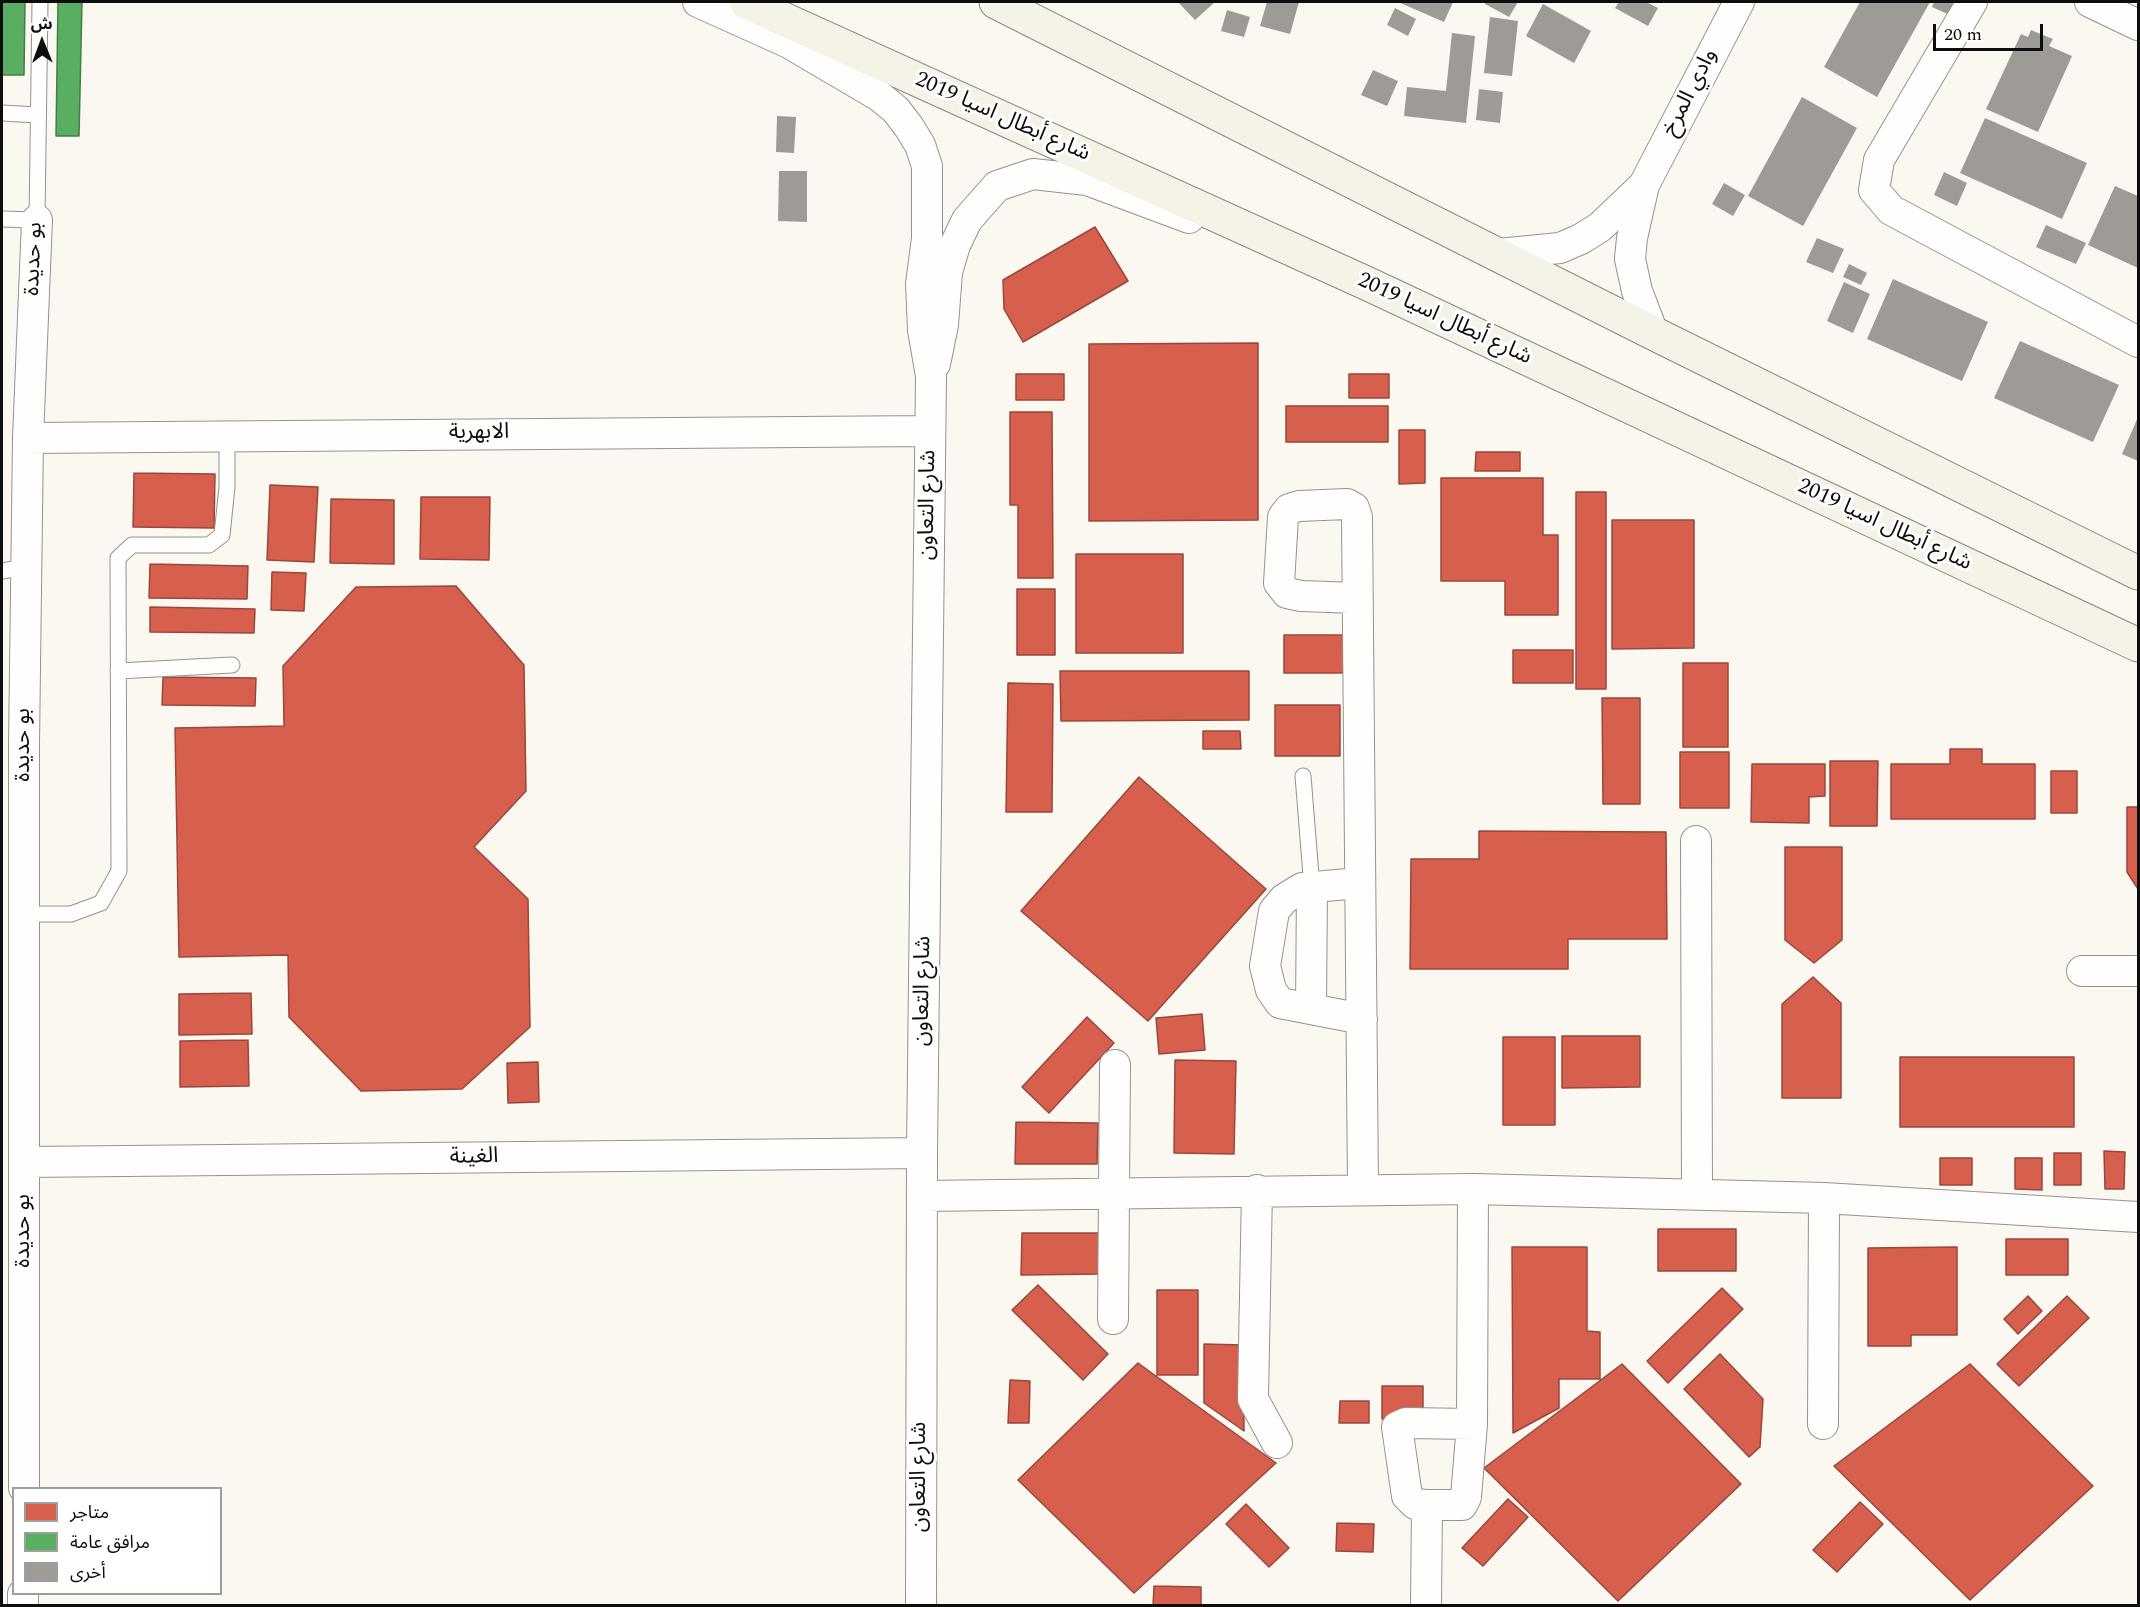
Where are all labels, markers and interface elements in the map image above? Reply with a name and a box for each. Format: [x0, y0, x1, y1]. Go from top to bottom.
north arrow [12, 12, 72, 72]
text: ش [31, 12, 53, 36]
scale bar [1936, 12, 2046, 50]
text: 20 m [1944, 21, 1982, 48]
street label: وادي المرخ [1658, 45, 1724, 141]
street label: شارع أبطال اسيا 2019 [910, 68, 1094, 168]
street label: بو حديدة [21, 222, 49, 296]
street label: شارع أبطال اسيا 2019 [1353, 268, 1535, 372]
street label: الابهرية [449, 421, 509, 447]
street label: شارع التعاون [915, 450, 943, 560]
street label: شارع أبطال اسيا 2019 [1793, 474, 1975, 578]
street label: بو حديدة [12, 708, 38, 782]
street label: شارع التعاون [910, 936, 938, 1046]
street label: الغينة [449, 1144, 499, 1172]
street label: بو حديدة [12, 1194, 38, 1268]
street label: شارع التعاون [908, 1422, 934, 1532]
legend [12, 1487, 222, 1595]
text: متاجر [70, 1499, 109, 1526]
text: مرافق عامة [70, 1529, 150, 1556]
text: أخرى [70, 1559, 106, 1586]

